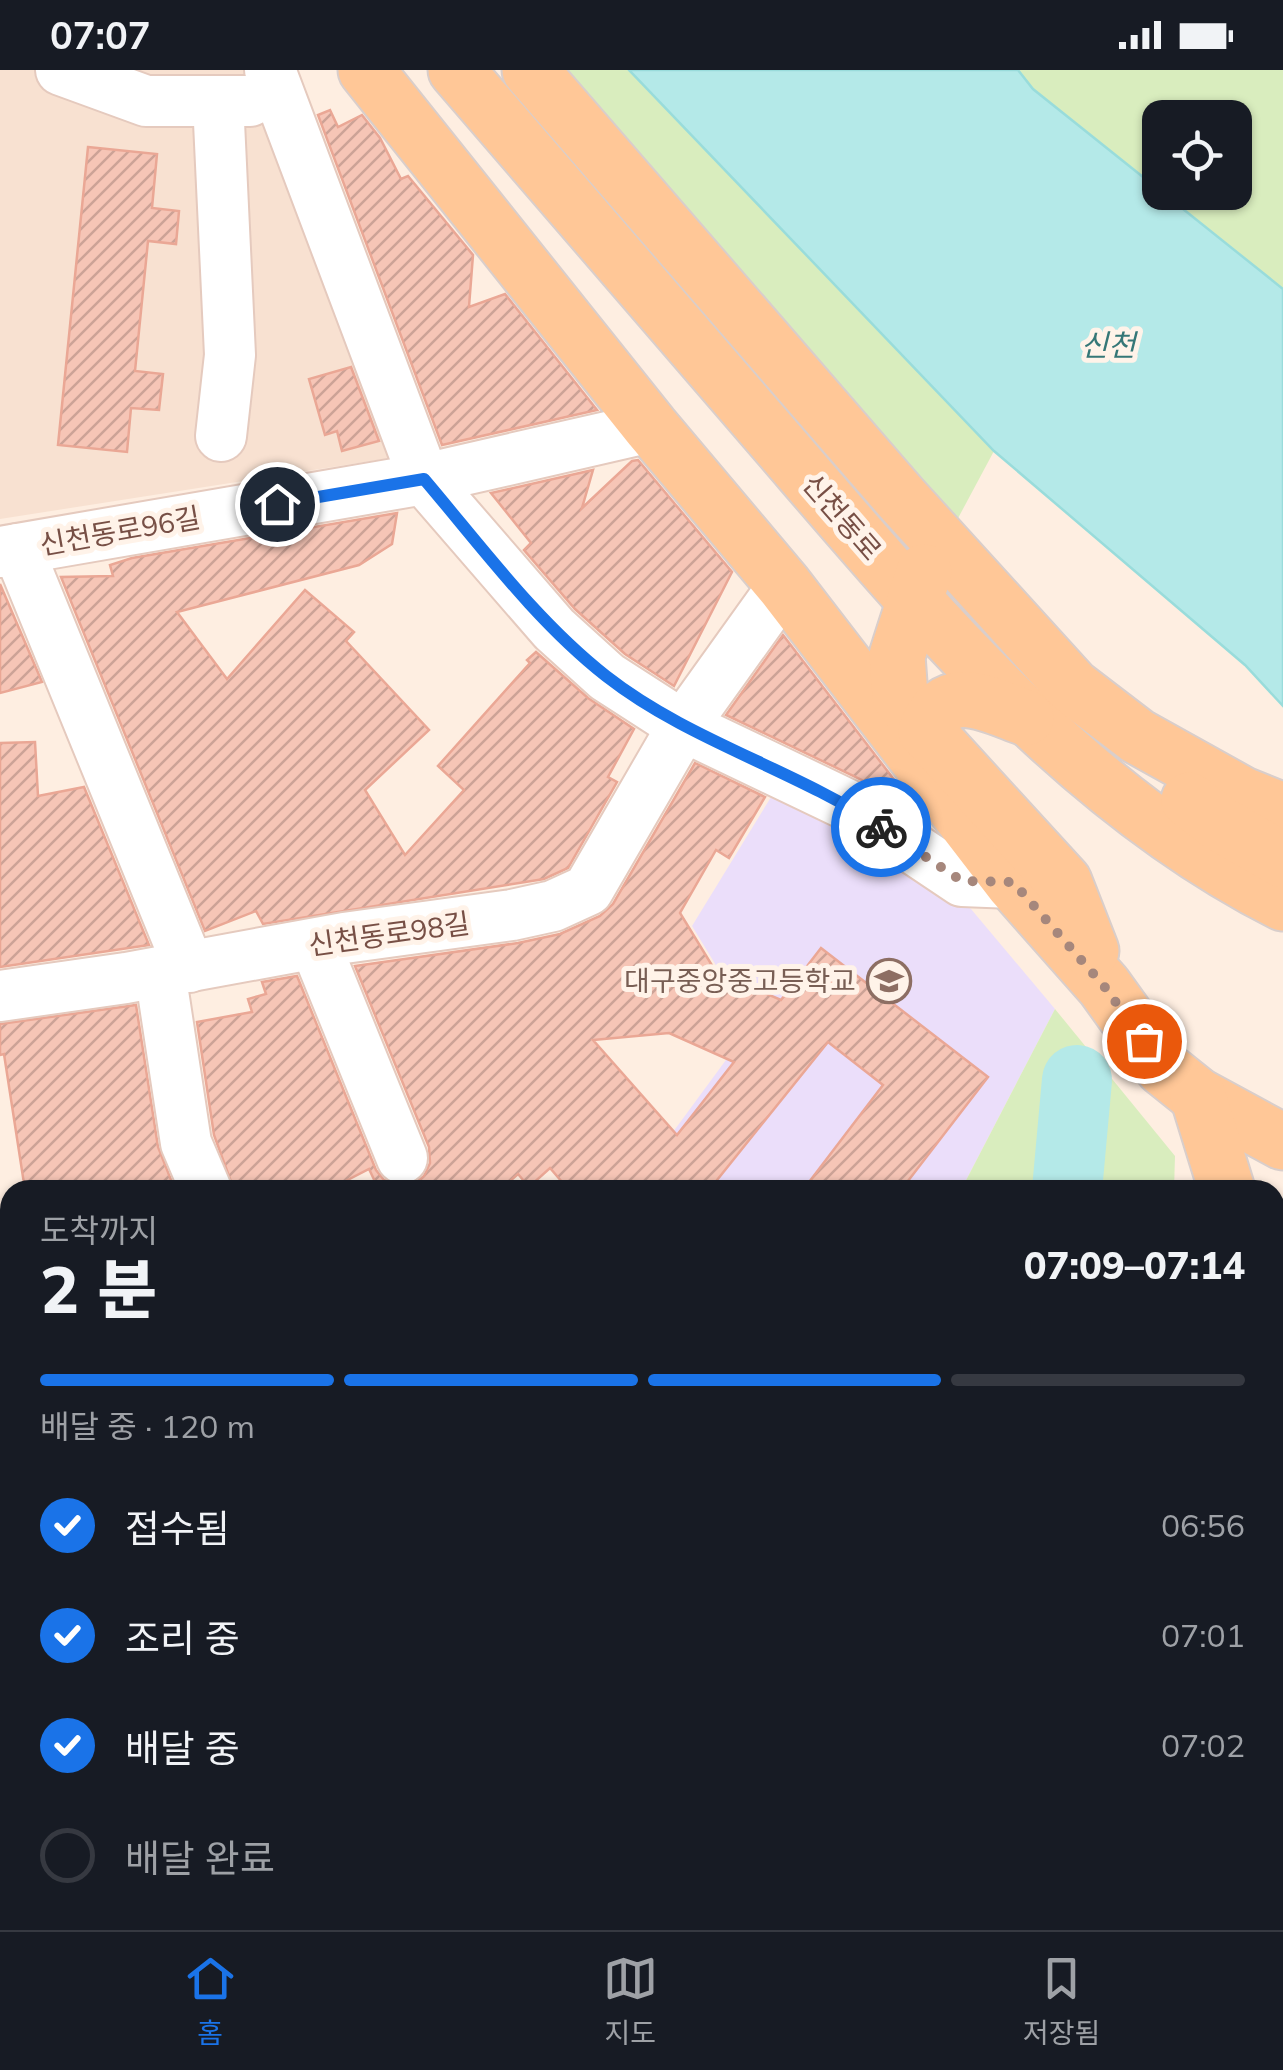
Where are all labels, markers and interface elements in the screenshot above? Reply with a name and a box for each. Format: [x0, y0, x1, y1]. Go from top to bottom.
text: 07:07 [50, 11, 151, 59]
map controls [1142, 100, 1252, 210]
button: locate [1142, 100, 1252, 210]
water label: 신천 [1080, 326, 1139, 364]
pin [235, 462, 320, 547]
street label: 신천동로 [795, 466, 889, 567]
icon: home [250, 477, 305, 532]
street label: 신천동로96길 [37, 499, 203, 562]
courier [831, 777, 931, 877]
icon: bike [854, 800, 909, 855]
street label: 신천동로98길 [306, 905, 472, 962]
school or university icon: 대구중앙중고등학교 [866, 958, 912, 1004]
place label: 대구중앙중고등학교 [624, 963, 856, 998]
pin [1102, 999, 1187, 1084]
icon: bag [1117, 1014, 1172, 1069]
text: 도착까지 [40, 1210, 158, 1250]
text: 07:09–07:14 [1024, 1241, 1245, 1289]
text: 2 분 [40, 1248, 157, 1329]
text: 배달 중 · 120 m [40, 1406, 255, 1446]
icon: check [40, 1498, 95, 1553]
text: 접수됨 [125, 1504, 230, 1552]
text: 06:56 [1161, 1505, 1245, 1545]
icon: check [40, 1608, 95, 1663]
text: 조리 중 [125, 1614, 240, 1662]
text: 07:01 [1161, 1615, 1245, 1655]
icon: check [40, 1718, 95, 1773]
text: 배달 중 [125, 1724, 240, 1772]
text: 07:02 [1161, 1725, 1245, 1765]
text: 배달 완료 [125, 1834, 275, 1882]
tab: 홈 [183, 1951, 238, 2051]
tab: 지도 [603, 1951, 658, 2051]
tab: 저장됨 [1023, 1951, 1100, 2051]

